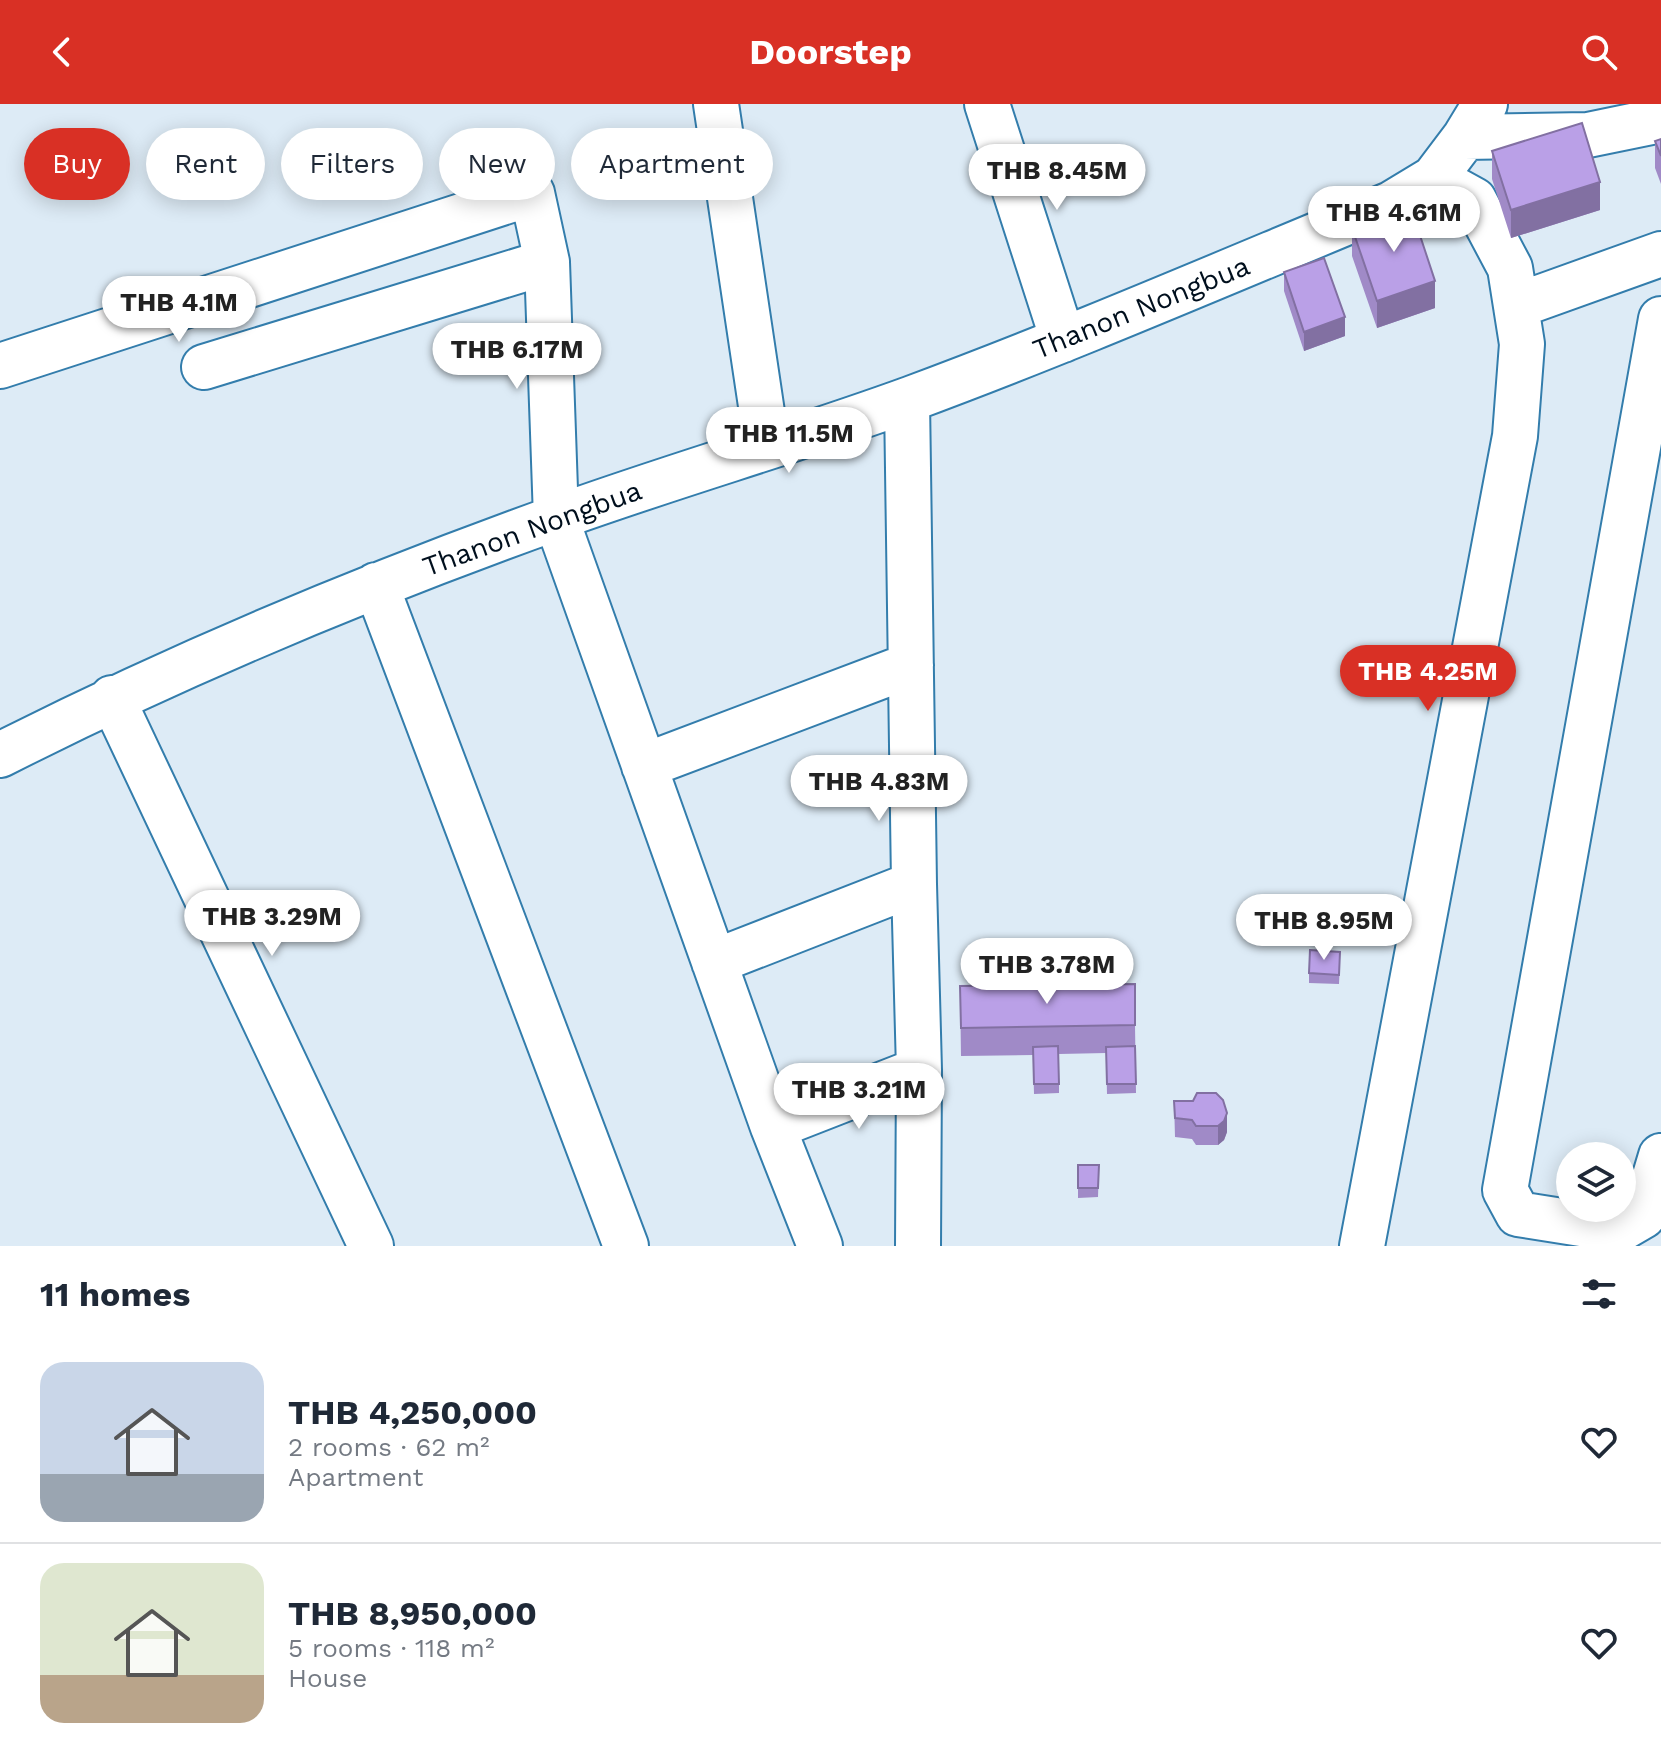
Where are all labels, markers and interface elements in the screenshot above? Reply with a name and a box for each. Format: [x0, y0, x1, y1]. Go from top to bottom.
icon: back [40, 30, 84, 74]
icon: search [1577, 30, 1621, 74]
text: Doorstep [749, 31, 912, 73]
chip: Buy [24, 128, 130, 200]
chip: Rent [146, 128, 265, 200]
chip: Filters [281, 128, 423, 200]
chip: New [439, 128, 555, 200]
chip: Apartment [571, 128, 773, 200]
pin: THB 8.45M [965, 144, 1149, 212]
text: THB 8.45M [987, 155, 1127, 185]
pin: THB 4.61M [1302, 186, 1486, 254]
text: THB 4.61M [1326, 197, 1462, 227]
street label: Thanon Nongbua [1028, 249, 1254, 366]
pin: THB 4.1M [96, 276, 262, 344]
text: THB 4.1M [120, 287, 238, 317]
pin: THB 6.17M [425, 323, 609, 391]
text: THB 6.17M [450, 334, 584, 364]
pin: THB 11.5M [697, 407, 881, 475]
text: THB 11.5M [724, 418, 854, 448]
street label: Thanon Nongbua [418, 473, 646, 583]
pin: THB 4.25M [1336, 645, 1520, 713]
text: THB 4.25M [1358, 656, 1498, 686]
pin: THB 4.83M [787, 755, 971, 823]
text: THB 4.83M [809, 766, 949, 796]
pin: THB 3.29M [180, 890, 364, 958]
pin: THB 8.95M [1232, 894, 1416, 962]
text: THB 3.29M [202, 901, 342, 931]
text: THB 8.95M [1254, 905, 1394, 935]
pin: THB 3.78M [955, 938, 1139, 1006]
text: THB 3.78M [979, 949, 1115, 979]
pin: THB 3.21M [767, 1063, 951, 1131]
text: THB 3.21M [792, 1074, 926, 1104]
map controls [1556, 1142, 1636, 1222]
button: layers [1556, 1142, 1636, 1222]
icon: filters [1577, 1272, 1621, 1316]
text: 11 homes [40, 1274, 190, 1314]
text: THB 4,250,000 [288, 1392, 537, 1432]
icon: home [104, 1394, 200, 1490]
icon: heart [1577, 1420, 1621, 1464]
text: 2 rooms · 62 m² [288, 1432, 490, 1462]
text: Apartment [288, 1462, 424, 1492]
text: THB 8,950,000 [288, 1593, 537, 1633]
icon: home [104, 1595, 200, 1691]
icon: heart [1577, 1621, 1621, 1665]
text: 5 rooms · 118 m² [288, 1633, 494, 1663]
text: House [288, 1663, 367, 1693]

